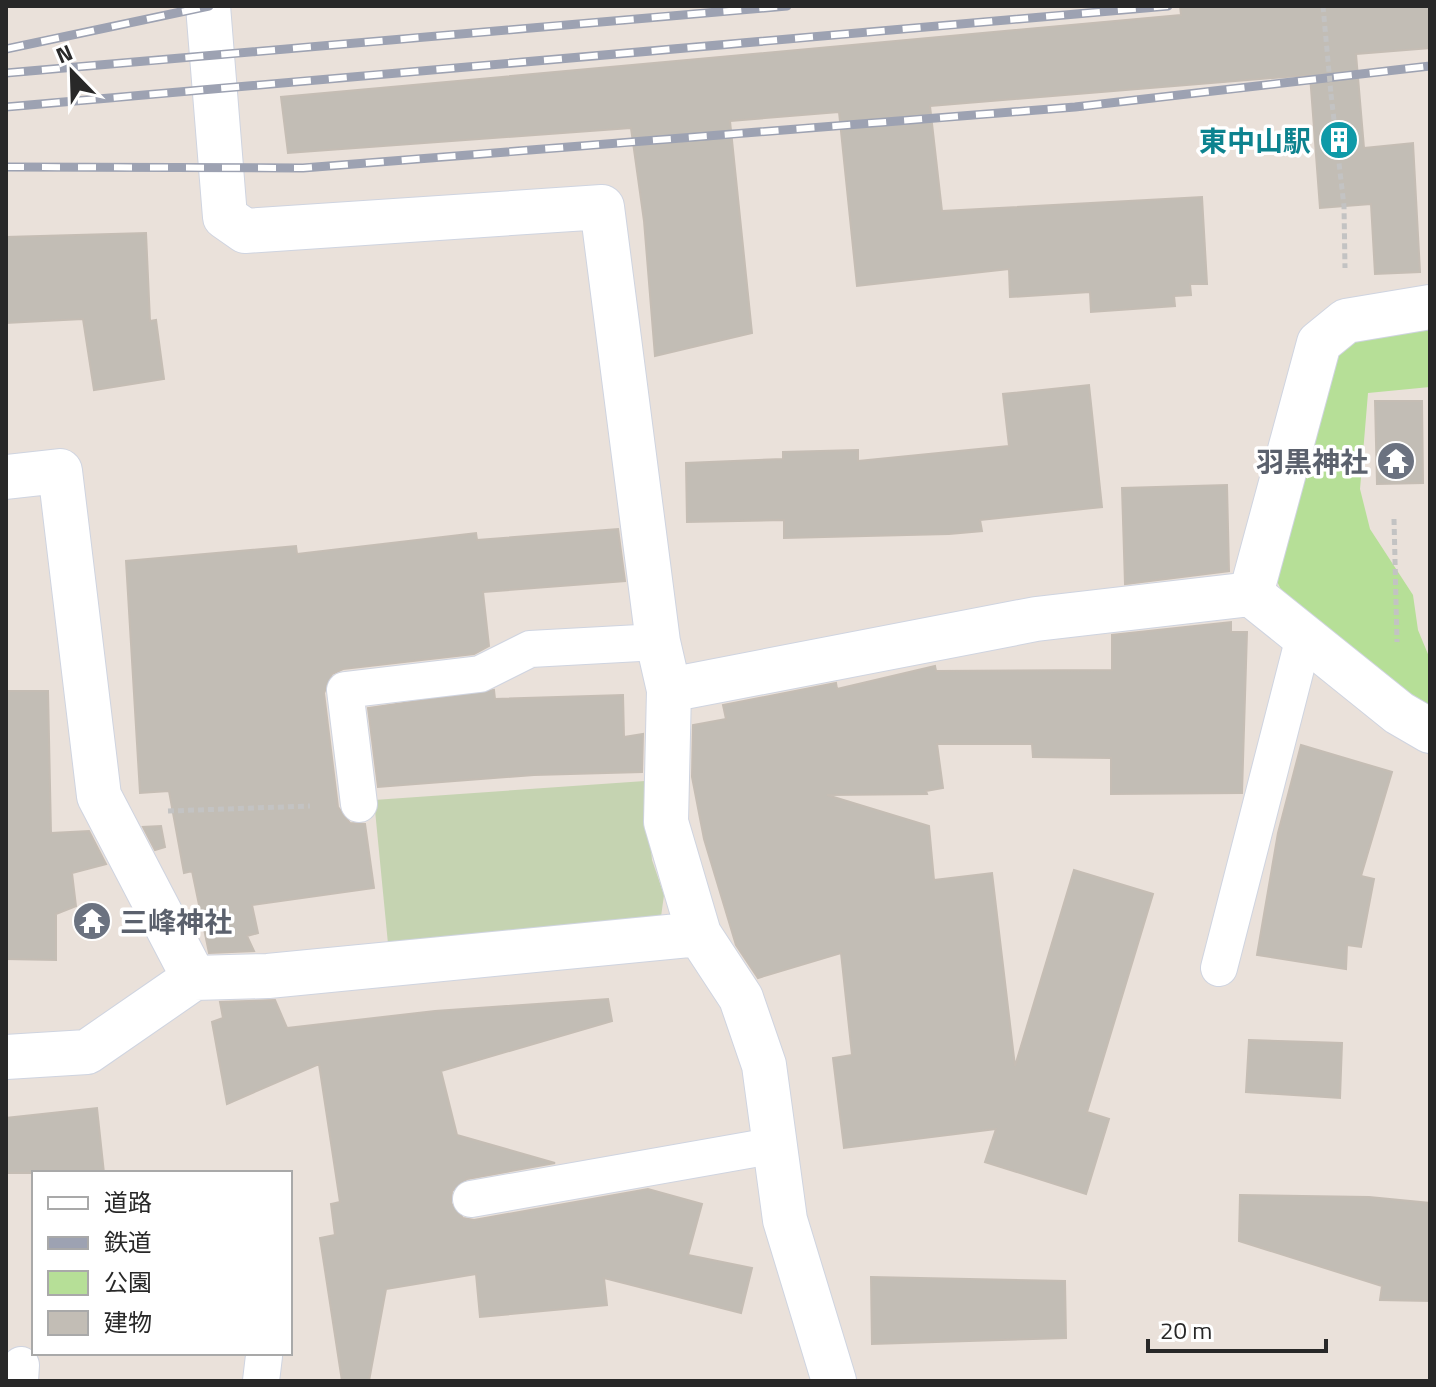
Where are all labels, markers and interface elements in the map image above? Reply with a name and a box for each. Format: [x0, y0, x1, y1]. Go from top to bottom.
north arrow [32, 32, 112, 112]
text: N [51, 35, 78, 72]
place label: 東中山駅 [1199, 119, 1311, 162]
building icon: 東中山駅 [1318, 119, 1360, 161]
place label: 羽黒神社 [1256, 440, 1368, 483]
temple icon: 羽黒神社 [1375, 440, 1417, 482]
temple icon: 三峰神社 [71, 900, 113, 942]
place label: 三峰神社 [120, 900, 232, 943]
legend [32, 1171, 292, 1355]
text: 道路 [104, 1184, 152, 1220]
text: 鉄道 [104, 1224, 152, 1260]
text: 公園 [104, 1264, 152, 1300]
scale bar [1148, 1303, 1326, 1353]
text: 建物 [104, 1304, 152, 1340]
text: 20 m [1160, 1312, 1212, 1348]

